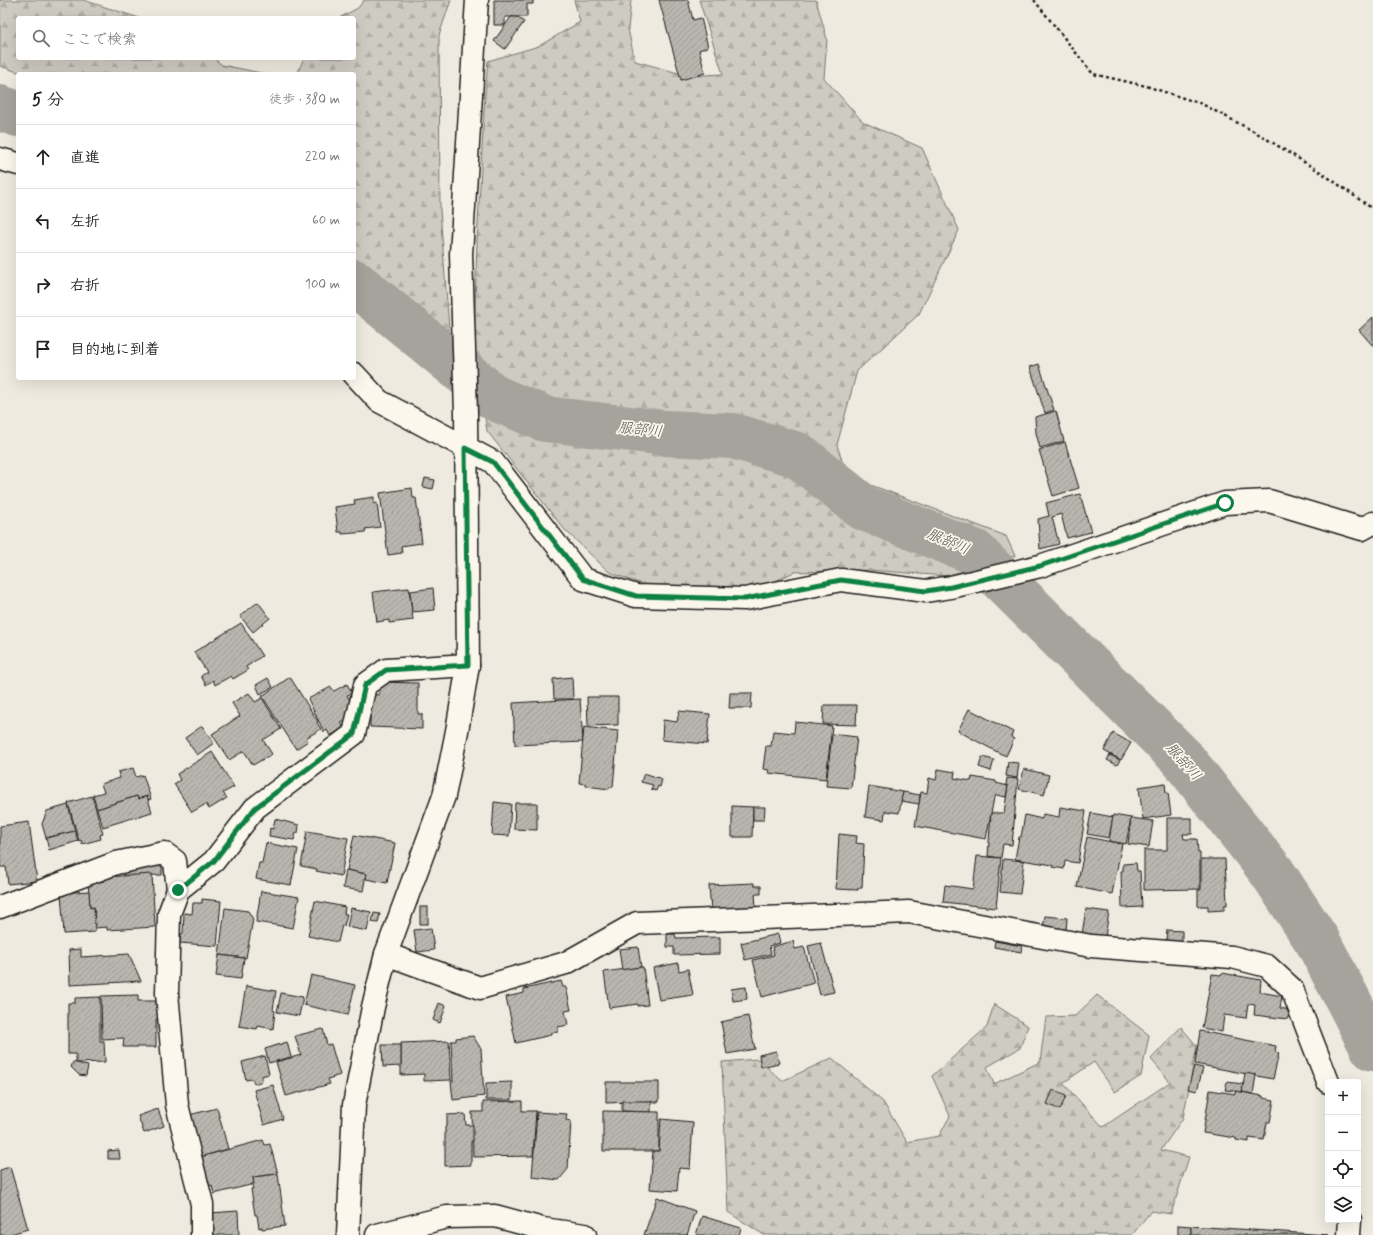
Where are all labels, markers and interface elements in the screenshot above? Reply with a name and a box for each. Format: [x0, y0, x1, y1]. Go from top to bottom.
search box [16, 16, 356, 60]
icon: search [30, 27, 52, 49]
text: ここで検索 [62, 30, 137, 50]
text: 5 分 [32, 89, 64, 111]
text: 徒歩 · 380 m [269, 91, 340, 108]
icon: ahead [32, 146, 54, 168]
text: 直進 [70, 148, 100, 168]
text: 220 m [305, 148, 340, 165]
icon: left [32, 210, 54, 232]
text: 左折 [70, 212, 100, 232]
text: 60 m [312, 212, 340, 229]
icon: right [32, 274, 54, 296]
text: 右折 [70, 276, 100, 296]
text: 100 m [305, 276, 340, 293]
icon: arrive [32, 338, 54, 360]
text: 目的地に到着 [70, 340, 160, 360]
water label: 服部川 [617, 418, 663, 442]
route start [1216, 494, 1234, 512]
water label: 服部川 [923, 524, 973, 560]
water label: 服部川 [1161, 738, 1205, 786]
route end [169, 881, 187, 899]
map controls [1325, 1079, 1361, 1223]
button: + [1325, 1079, 1361, 1115]
button: − [1325, 1115, 1361, 1151]
button: locate [1325, 1151, 1361, 1187]
button: layers [1325, 1187, 1361, 1223]

